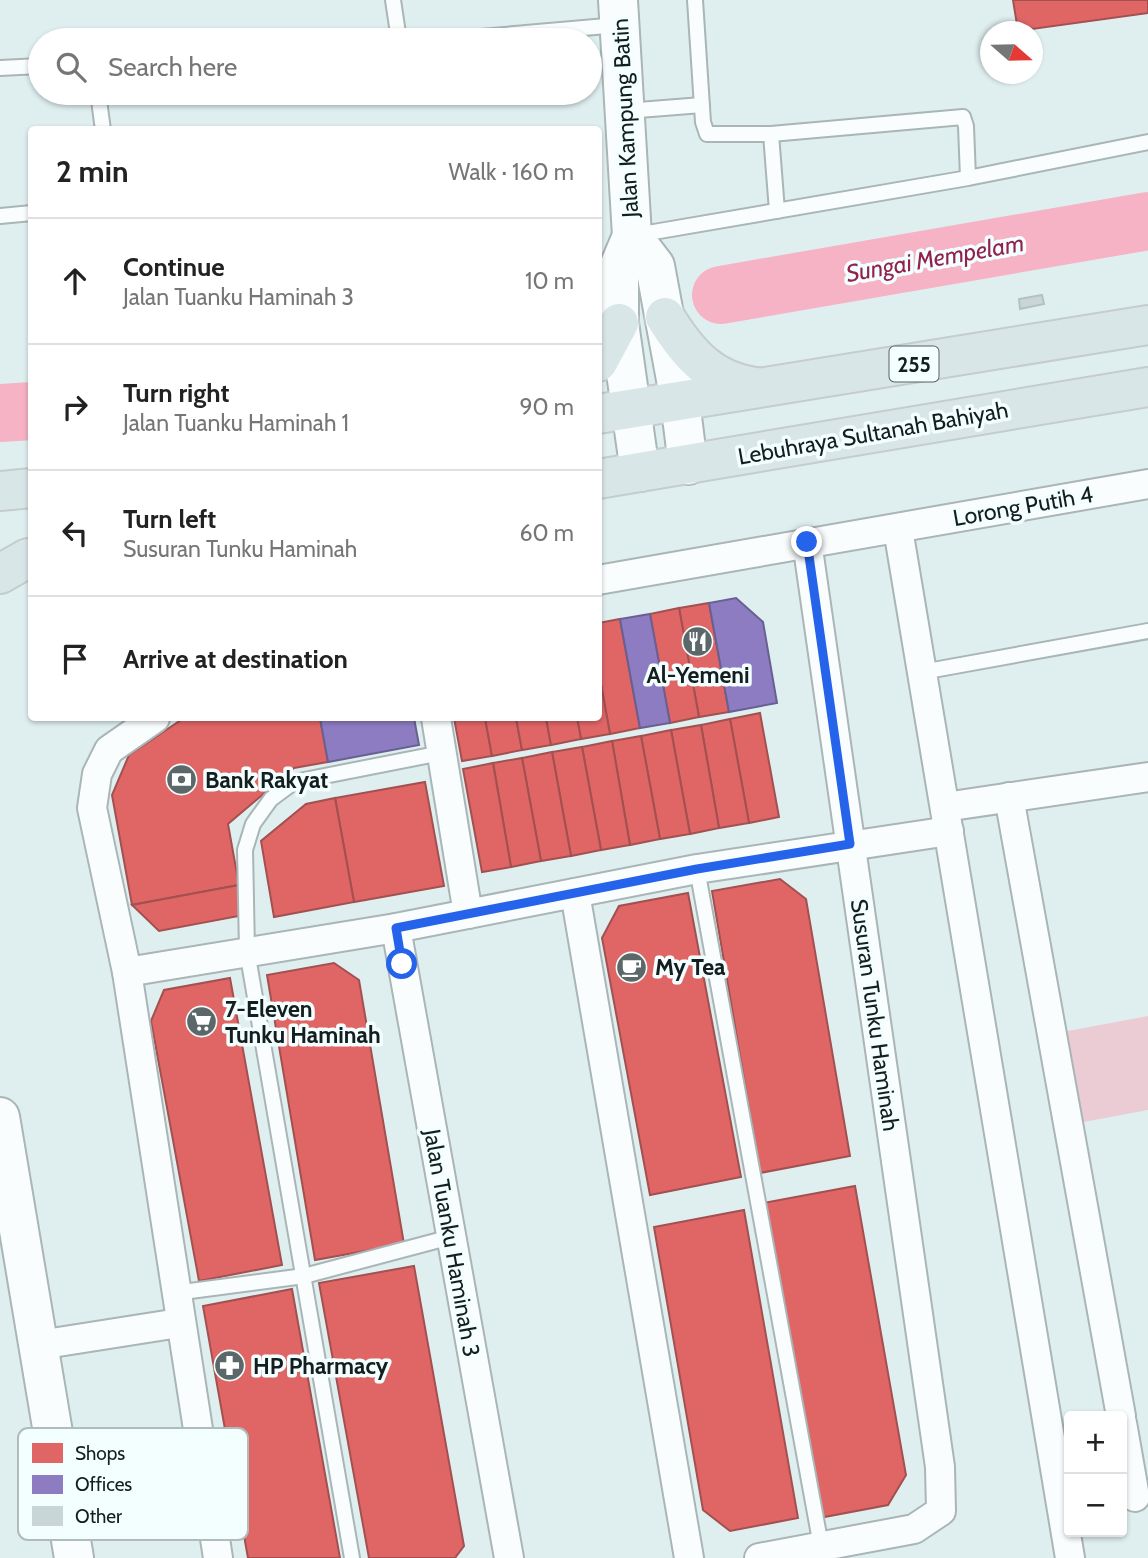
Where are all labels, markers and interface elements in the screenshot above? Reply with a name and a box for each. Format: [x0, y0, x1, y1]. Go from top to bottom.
street label: Jalan Kampung Batin [606, 18, 644, 219]
north arrow [980, 21, 1043, 84]
search box [28, 28, 602, 105]
icon: search [52, 48, 90, 86]
text: Search here [108, 51, 237, 83]
text: 2 min [56, 153, 128, 190]
text: Walk · 160 m [449, 158, 574, 186]
water label: Sungai Mempelam [844, 228, 1026, 288]
text: Continue [123, 251, 225, 283]
icon: ahead [56, 262, 94, 300]
text: 10 m [525, 267, 574, 295]
text: Jalan Tuanku Haminah 3 [123, 283, 354, 311]
road number: 255 [890, 346, 939, 382]
text: Turn right [123, 377, 229, 409]
icon: right [56, 388, 94, 426]
text: 90 m [520, 393, 574, 421]
street label: Lebuhraya Sultanah Bahiyah [736, 395, 1010, 471]
text: Jalan Tuanku Haminah 1 [123, 409, 349, 437]
street label: Lorong Putih 4 [951, 480, 1095, 532]
text: Turn left [123, 503, 216, 535]
icon: left [56, 514, 94, 552]
text: 60 m [520, 519, 574, 547]
route end [791, 526, 822, 557]
text: Susuran Tunku Haminah [123, 535, 357, 563]
restaurant icon: Al-Yemeni [681, 624, 715, 658]
icon: arrive [56, 640, 94, 678]
text: Arrive at destination [123, 643, 348, 675]
place label: Al-Yemeni [647, 661, 749, 689]
bank icon: Bank Rakyat [165, 763, 199, 797]
place label: Bank Rakyat [205, 766, 328, 794]
street label: Susuran Tunku Haminah [845, 897, 905, 1133]
route start [386, 948, 417, 979]
cafe icon: My Tea [615, 950, 649, 984]
place label: My Tea [655, 953, 726, 981]
place label: 7-Eleven Tunku Haminah [225, 995, 381, 1049]
supermarket icon: 7-Eleven Tunku Haminah [185, 1005, 219, 1039]
street label: Jalan Tuanku Haminah 3 [418, 1126, 486, 1359]
pharmacy icon: HP Pharmacy [213, 1349, 247, 1383]
place label: HP Pharmacy [253, 1352, 389, 1380]
map controls [1064, 1411, 1127, 1537]
button: + [1064, 1411, 1127, 1474]
legend [18, 1428, 248, 1540]
text: Shops [75, 1442, 125, 1465]
text: Offices [75, 1473, 132, 1496]
button: − [1064, 1474, 1127, 1537]
text: Other [75, 1505, 122, 1528]

